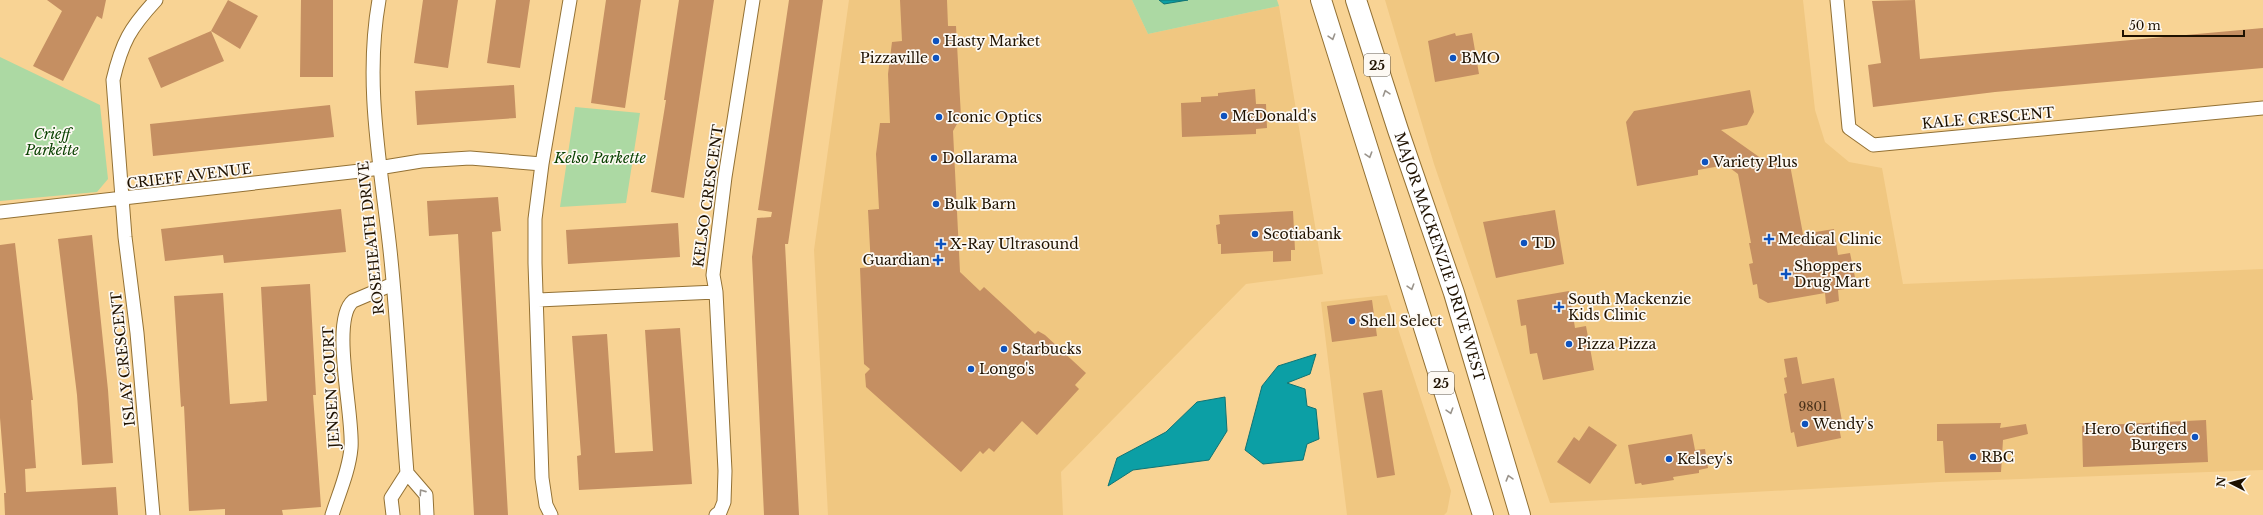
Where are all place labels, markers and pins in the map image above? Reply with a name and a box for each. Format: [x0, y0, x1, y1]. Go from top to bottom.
place label: Hasty Market [944, 32, 1041, 50]
marker: Hasty Market [931, 36, 941, 46]
place label: Pizzaville [860, 49, 928, 67]
place label: BMO [1461, 49, 1500, 67]
marker: Pizzaville [931, 53, 941, 63]
marker: BMO [1448, 53, 1458, 63]
place label: McDonald's [1232, 107, 1317, 125]
place label: Iconic Optics [947, 108, 1042, 126]
marker: McDonald's [1219, 111, 1229, 121]
marker: Iconic Optics [934, 112, 944, 122]
place label: Dollarama [942, 149, 1018, 167]
marker: Dollarama [929, 153, 939, 163]
place label: Variety Plus [1712, 153, 1798, 171]
marker: Variety Plus [1700, 157, 1710, 167]
place label: Bulk Barn [944, 195, 1016, 213]
marker: Bulk Barn [931, 199, 941, 209]
place label: Scotiabank [1263, 225, 1342, 243]
marker: Scotiabank [1250, 229, 1260, 239]
place label: Medical Clinic [1778, 230, 1882, 248]
marker: Medical Clinic [1763, 233, 1775, 245]
place label: TD [1532, 234, 1556, 252]
place label: X-Ray Ultrasound [950, 235, 1079, 253]
marker: X-Ray Ultrasound [935, 238, 947, 250]
marker: TD [1519, 238, 1529, 248]
place label: Guardian [863, 251, 930, 269]
marker: Guardian [933, 255, 943, 265]
place label: Shoppers Drug Mart [1794, 257, 1870, 291]
marker: Shoppers Drug Mart [1781, 269, 1791, 279]
place label: South Mackenzie Kids Clinic [1568, 290, 1691, 324]
marker: South Mackenzie Kids Clinic [1553, 301, 1565, 313]
place label: Shell Select [1360, 312, 1443, 330]
marker: Shell Select [1347, 316, 1357, 326]
place label: Pizza Pizza [1577, 335, 1657, 353]
marker: Pizza Pizza [1564, 339, 1574, 349]
place label: Starbucks [1012, 340, 1082, 358]
marker: Starbucks [999, 344, 1009, 354]
place label: Longo's [979, 360, 1034, 378]
marker: Longo's [966, 364, 976, 374]
place label: Wendy's [1812, 415, 1874, 433]
marker: Wendy's [1800, 419, 1810, 429]
place label: Hero Certified Burgers [2084, 420, 2188, 454]
marker: Hero Certified Burgers [2190, 432, 2200, 442]
place label: RBC [1981, 448, 2014, 466]
place label: Kelsey's [1677, 450, 1733, 468]
marker: RBC [1968, 452, 1978, 462]
marker: Kelsey's [1664, 454, 1674, 464]

